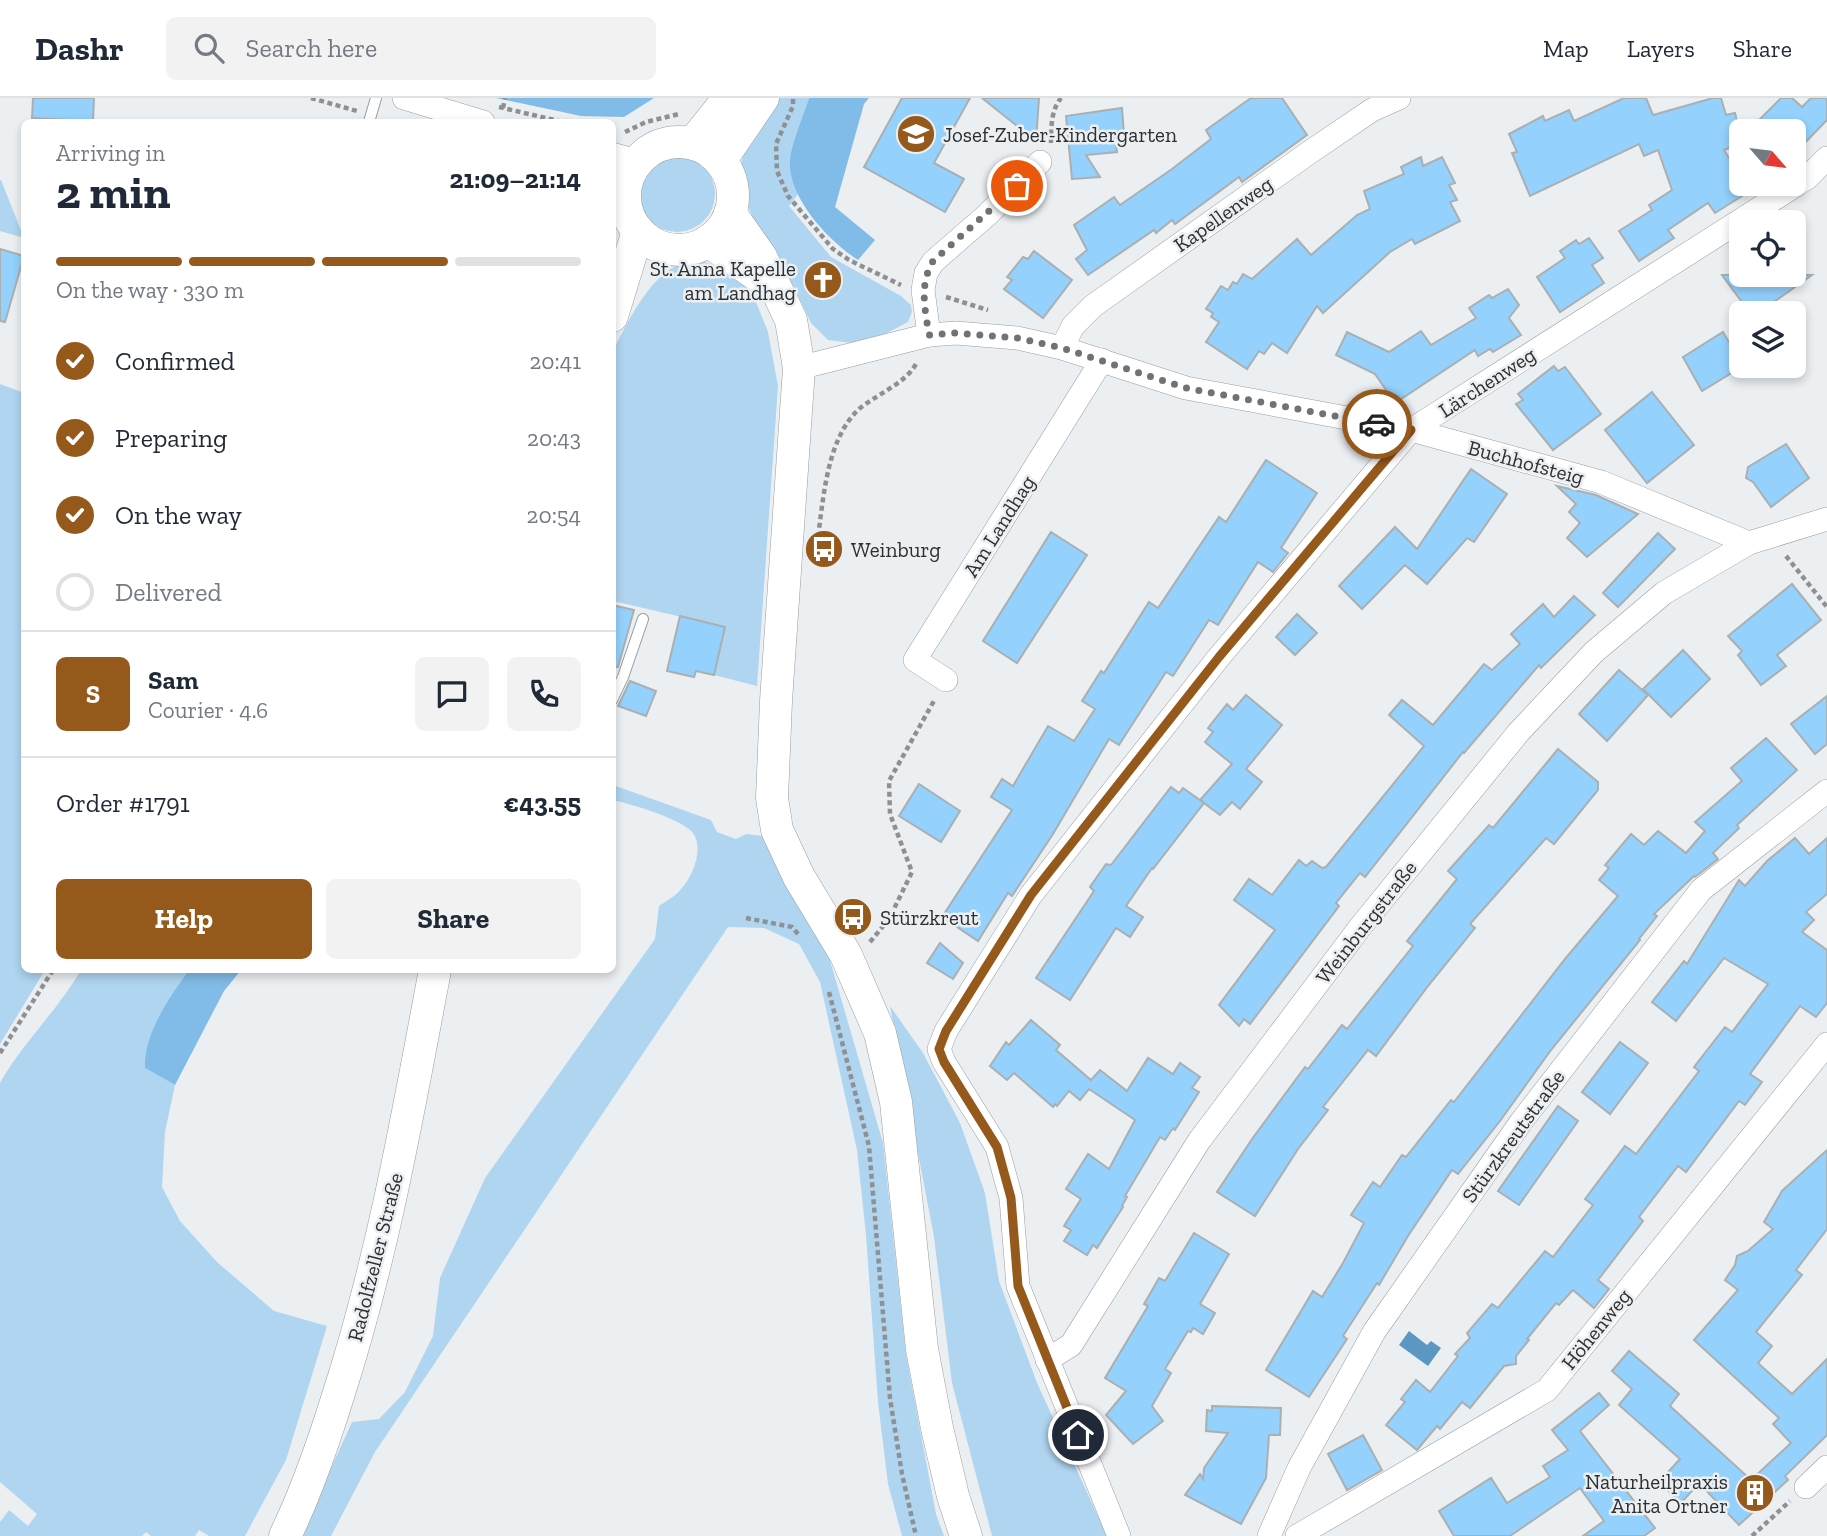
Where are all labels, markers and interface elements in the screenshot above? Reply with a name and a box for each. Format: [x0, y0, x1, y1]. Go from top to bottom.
search box [166, 17, 656, 80]
text: Dashr [35, 29, 124, 68]
icon: search [190, 29, 228, 67]
text: Search here [246, 32, 377, 64]
text: Map [1543, 34, 1589, 63]
text: Layers [1627, 34, 1695, 63]
text: Share [1733, 34, 1792, 63]
school or university icon: Josef-Zuber-Kindergarten [895, 113, 937, 155]
north arrow [1729, 119, 1806, 196]
map controls [1729, 119, 1806, 378]
place label: Josef-Zuber-Kindergarten [943, 122, 1177, 147]
text: Arriving in [56, 139, 165, 167]
pin [987, 156, 1047, 216]
text: 21:09–21:14 [450, 163, 581, 195]
text: 2 min [56, 165, 171, 220]
icon: bag [998, 167, 1036, 205]
street label: Kapellenweg [1169, 171, 1278, 257]
button: locate [1729, 210, 1806, 287]
place label: St. Anna Kapelle am Landhag [650, 256, 796, 305]
church icon: St. Anna Kapelle am Landhag [802, 259, 844, 301]
text: On the way · 330 m [56, 276, 244, 304]
button: layers [1729, 301, 1806, 378]
street label: Lärchenweg [1434, 341, 1541, 423]
icon: check [56, 342, 94, 380]
text: Confirmed [115, 345, 235, 377]
text: 20:41 [530, 347, 581, 375]
courier [1342, 389, 1412, 459]
icon: car [1358, 405, 1396, 443]
icon: check [56, 419, 94, 457]
text: Preparing [115, 422, 227, 454]
text: 20:43 [527, 424, 581, 452]
street label: Buchhofsteig [1465, 434, 1587, 490]
street label: Am Landhag [958, 470, 1040, 581]
icon: check [56, 496, 94, 534]
text: On the way [115, 499, 242, 531]
text: 20:54 [527, 501, 581, 529]
bus stop icon: Weinburg [803, 528, 845, 570]
place label: Weinburg [851, 537, 941, 562]
text: Delivered [115, 576, 222, 608]
button: chat [415, 657, 489, 731]
button: phone [507, 657, 581, 731]
text: Sam [148, 664, 198, 696]
text: S [86, 678, 100, 710]
text: Courier · 4.6 [148, 696, 268, 724]
text: Order #1791 [56, 787, 190, 819]
text: €43.55 [504, 787, 581, 819]
street label: Weinburgstraße [1310, 855, 1422, 989]
button: Help [56, 879, 312, 959]
button: Share [326, 879, 581, 959]
bus stop icon: Stürzkreut [832, 896, 874, 938]
place label: Stürzkreut [880, 905, 979, 930]
street label: Stürzkreutstraße [1456, 1065, 1570, 1207]
street label: Radolfzeller Straße [342, 1170, 408, 1344]
street label: Höhenweg [1556, 1283, 1636, 1374]
pin [1048, 1405, 1108, 1465]
icon: home [1059, 1416, 1097, 1454]
place label: Naturheilpraxis Anita Ortner [1585, 1469, 1728, 1518]
building icon: Naturheilpraxis Anita Ortner [1734, 1472, 1776, 1514]

